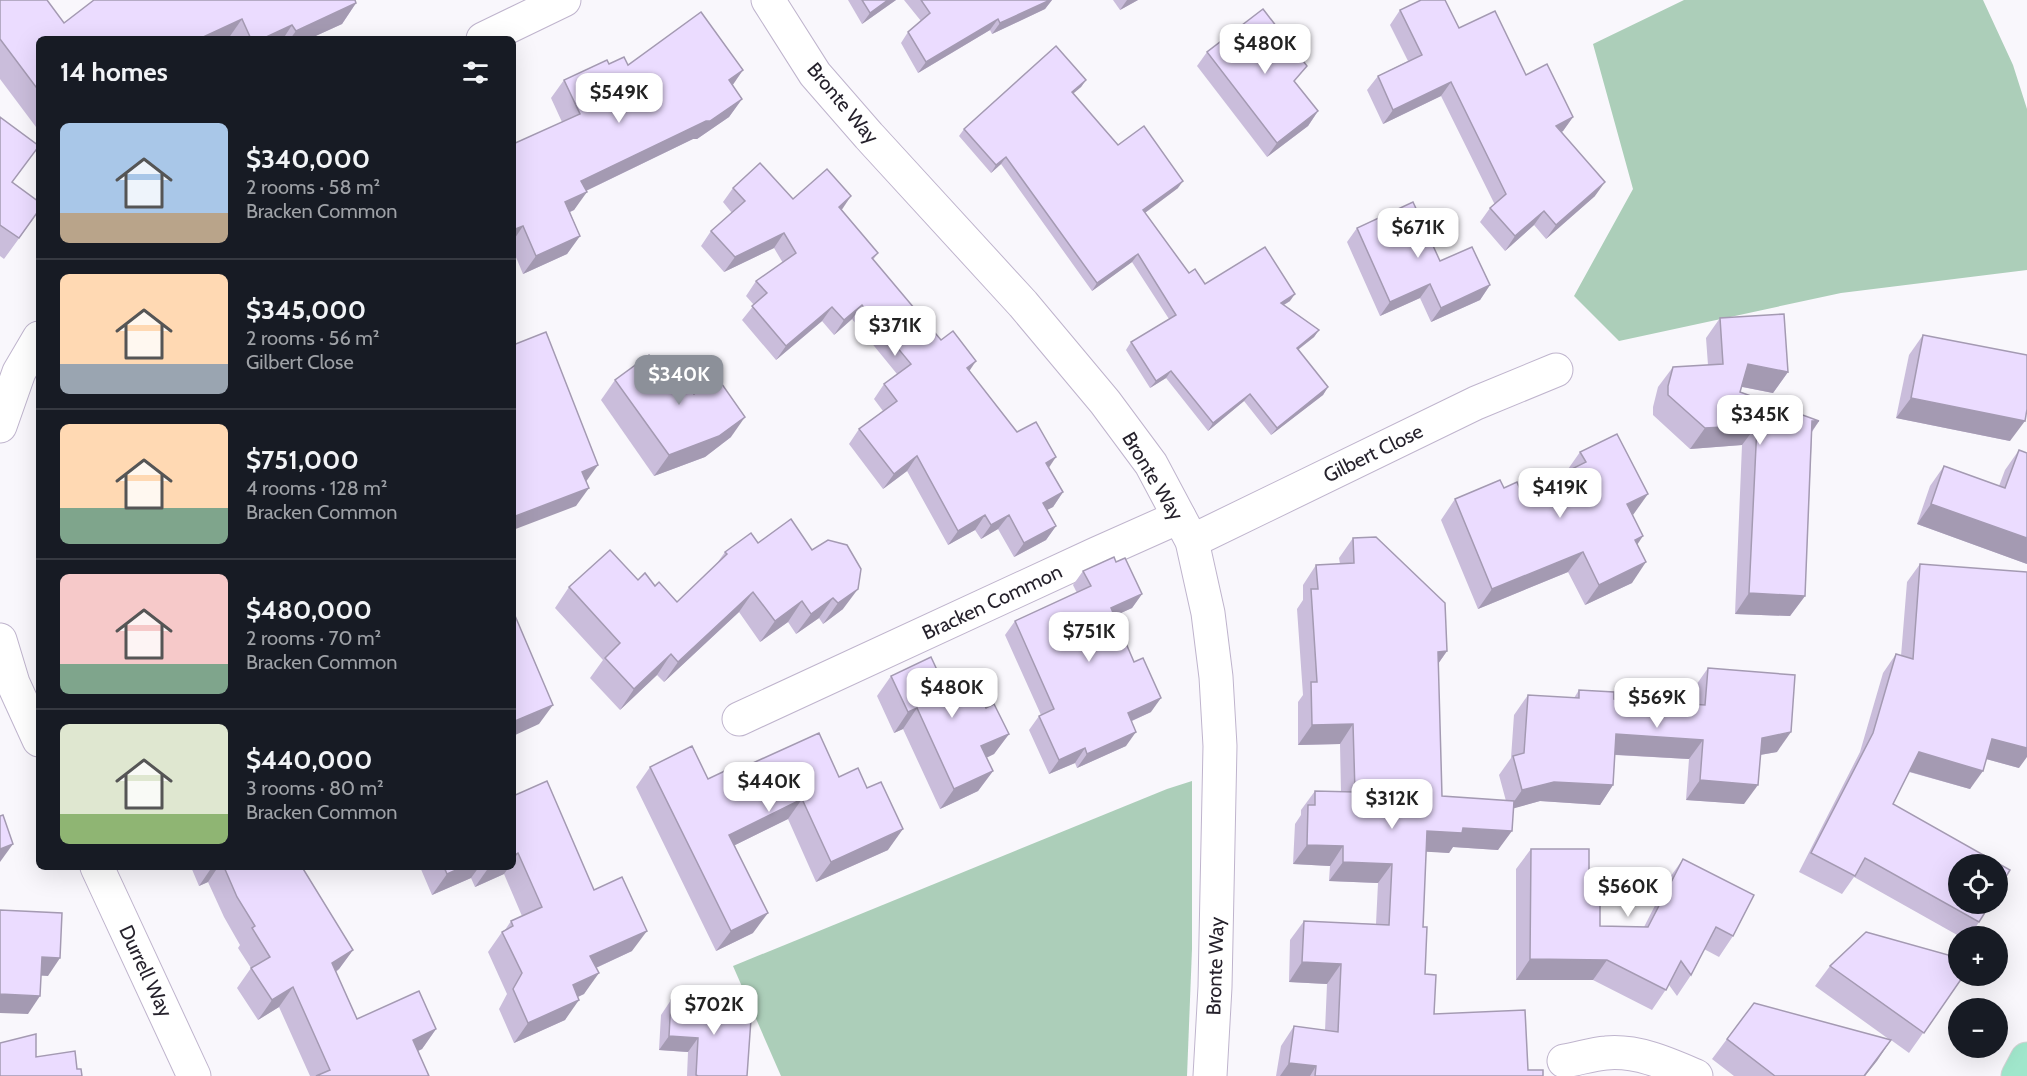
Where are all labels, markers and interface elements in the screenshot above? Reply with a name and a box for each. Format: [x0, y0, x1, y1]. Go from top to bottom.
pin: $480K [1223, 24, 1307, 75]
text: $480K [1234, 31, 1296, 55]
text: 14 homes [60, 56, 168, 88]
icon: filters [459, 56, 492, 89]
street label: Bronte Way [802, 57, 884, 149]
pin: $549K [577, 73, 661, 124]
text: $549K [590, 80, 648, 104]
text: $340,000 [246, 143, 370, 175]
icon: home [108, 147, 180, 219]
text: 2 rooms · 58 m² [246, 175, 380, 199]
text: Bracken Common [246, 199, 397, 223]
pin: $671K [1376, 208, 1460, 259]
text: $671K [1392, 215, 1444, 239]
text: $345,000 [246, 294, 366, 326]
icon: home [108, 298, 180, 370]
pin: $371K [853, 306, 937, 357]
text: $371K [869, 313, 921, 337]
text: 2 rooms · 56 m² [246, 326, 379, 350]
text: Gilbert Close [246, 350, 354, 374]
pin: $340K [637, 355, 721, 406]
text: $340K [648, 362, 710, 386]
pin: $345K [1718, 395, 1802, 446]
text: $345K [1731, 402, 1789, 426]
street label: Gilbert Close [1319, 419, 1427, 487]
street label: Bronte Way [1117, 428, 1189, 524]
text: $751,000 [246, 444, 359, 476]
icon: home [108, 448, 180, 520]
pin: $419K [1518, 468, 1602, 519]
text: $419K [1532, 475, 1588, 499]
text: 4 rooms · 128 m² [246, 476, 388, 500]
text: Bracken Common [246, 500, 397, 524]
street label: Bracken Common [918, 559, 1066, 645]
text: $480,000 [246, 594, 372, 626]
icon: home [108, 598, 180, 670]
pin: $751K [1047, 612, 1131, 663]
text: $751K [1063, 619, 1115, 643]
text: 2 rooms · 70 m² [246, 626, 381, 650]
text: Bracken Common [246, 650, 397, 674]
pin: $480K [910, 668, 994, 719]
text: $480K [921, 675, 983, 699]
pin: $569K [1615, 678, 1699, 729]
text: $569K [1628, 685, 1686, 709]
text: $440,000 [246, 744, 372, 776]
icon: home [108, 748, 180, 820]
pin: $440K [727, 762, 811, 813]
text: $440K [737, 769, 801, 793]
text: 3 rooms · 80 m² [246, 776, 384, 800]
pin: $312K [1350, 779, 1434, 830]
text: $312K [1366, 786, 1418, 810]
text: Bracken Common [246, 800, 397, 824]
map controls [1948, 854, 2008, 1058]
button: locate [1948, 854, 2008, 914]
pin: $560K [1586, 867, 1670, 918]
text: $560K [1598, 874, 1658, 898]
street label: Bronte Way [1201, 916, 1229, 1016]
street label: Durrell Way [114, 921, 178, 1021]
button: + [1948, 926, 2008, 986]
pin: $702K [672, 985, 756, 1036]
text: $702K [685, 992, 743, 1016]
button: − [1948, 998, 2008, 1058]

